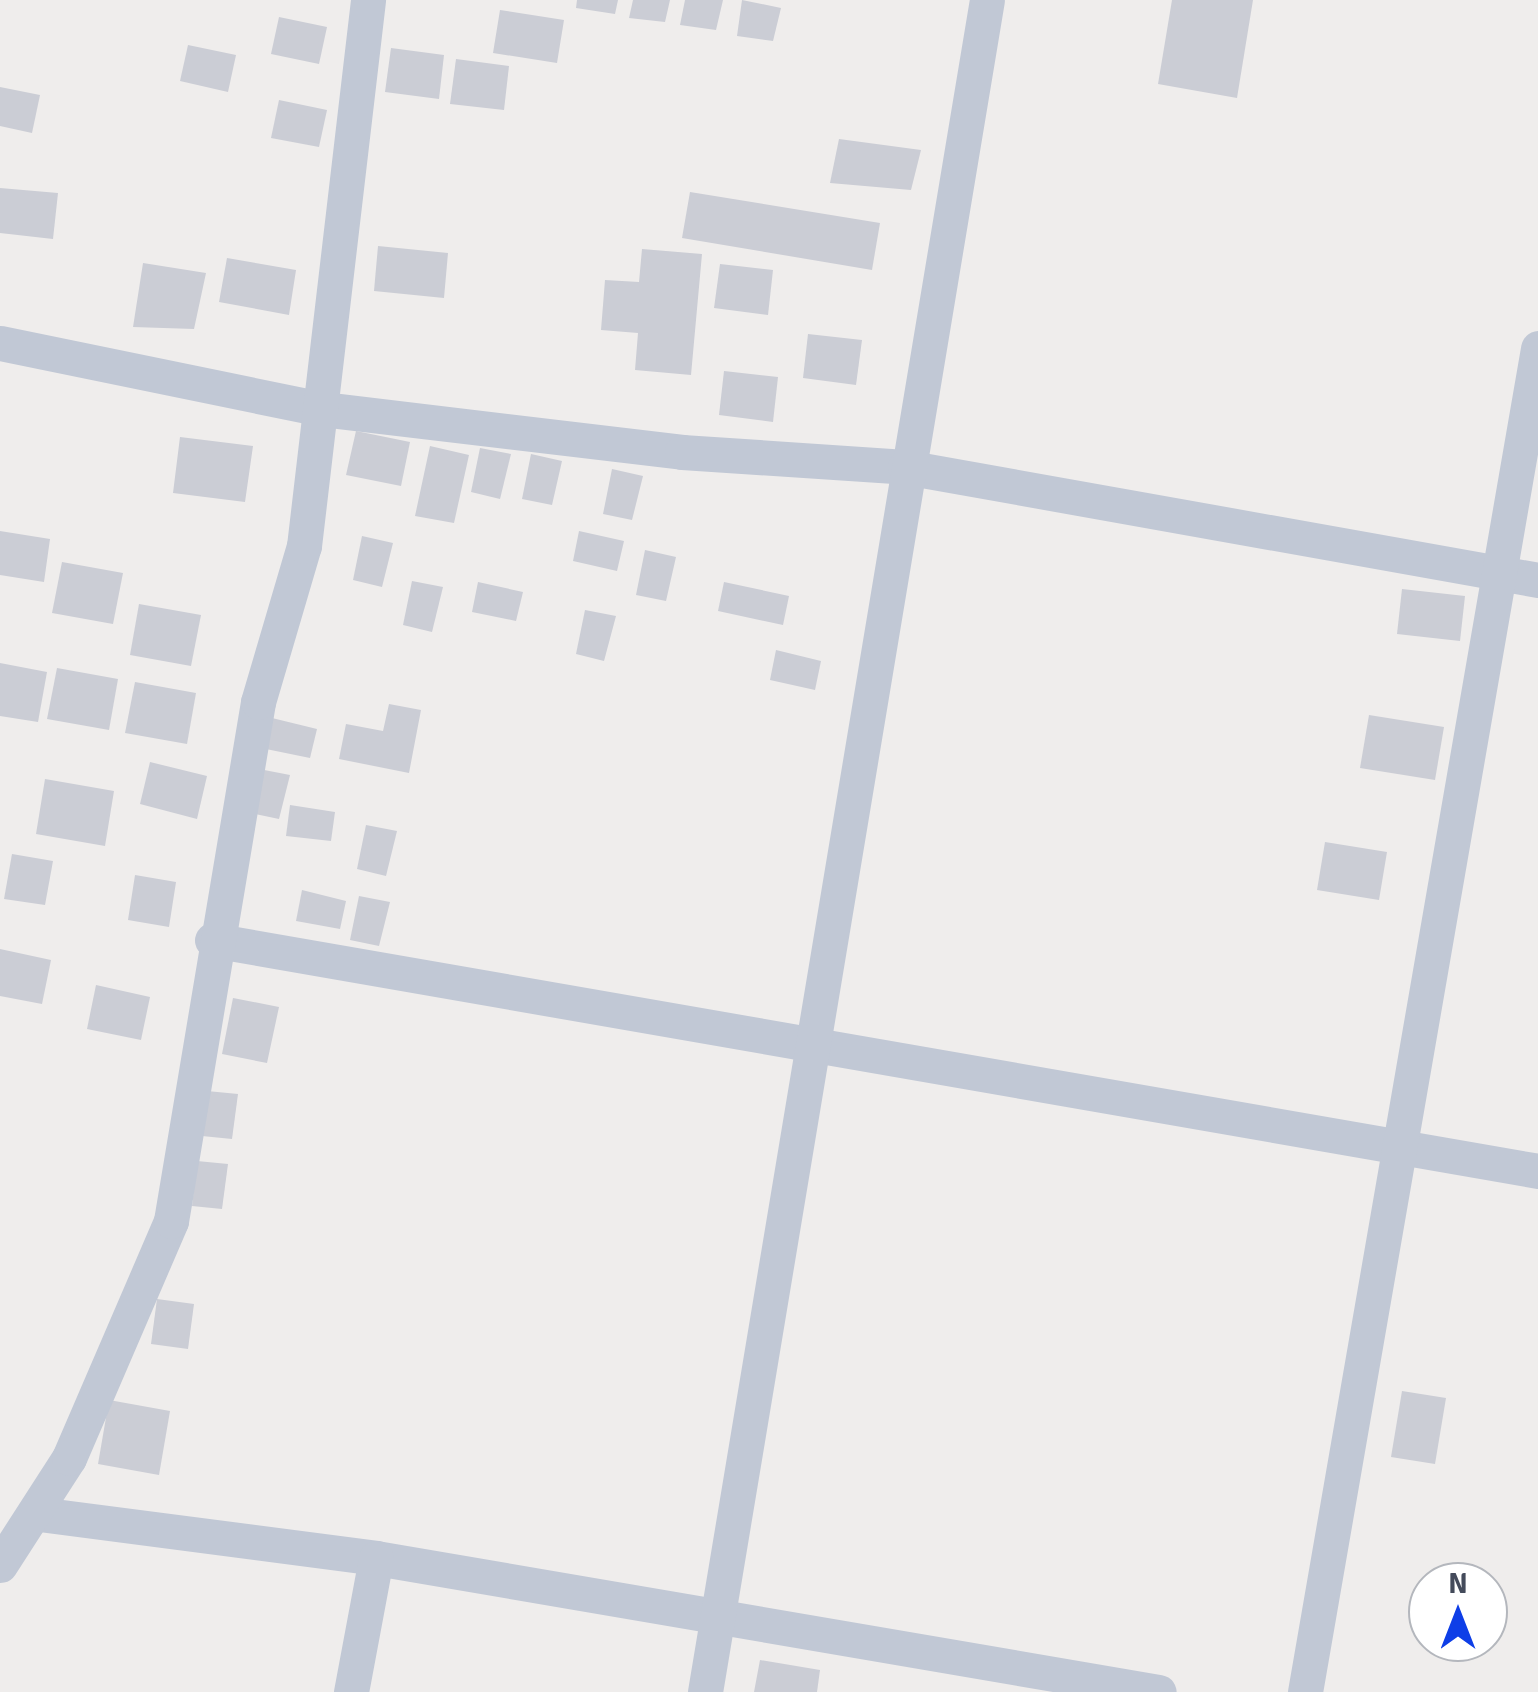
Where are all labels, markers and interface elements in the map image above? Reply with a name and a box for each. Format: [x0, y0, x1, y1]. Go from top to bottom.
north arrow [1408, 1562, 1508, 1662]
text: N [1448, 1567, 1468, 1601]

